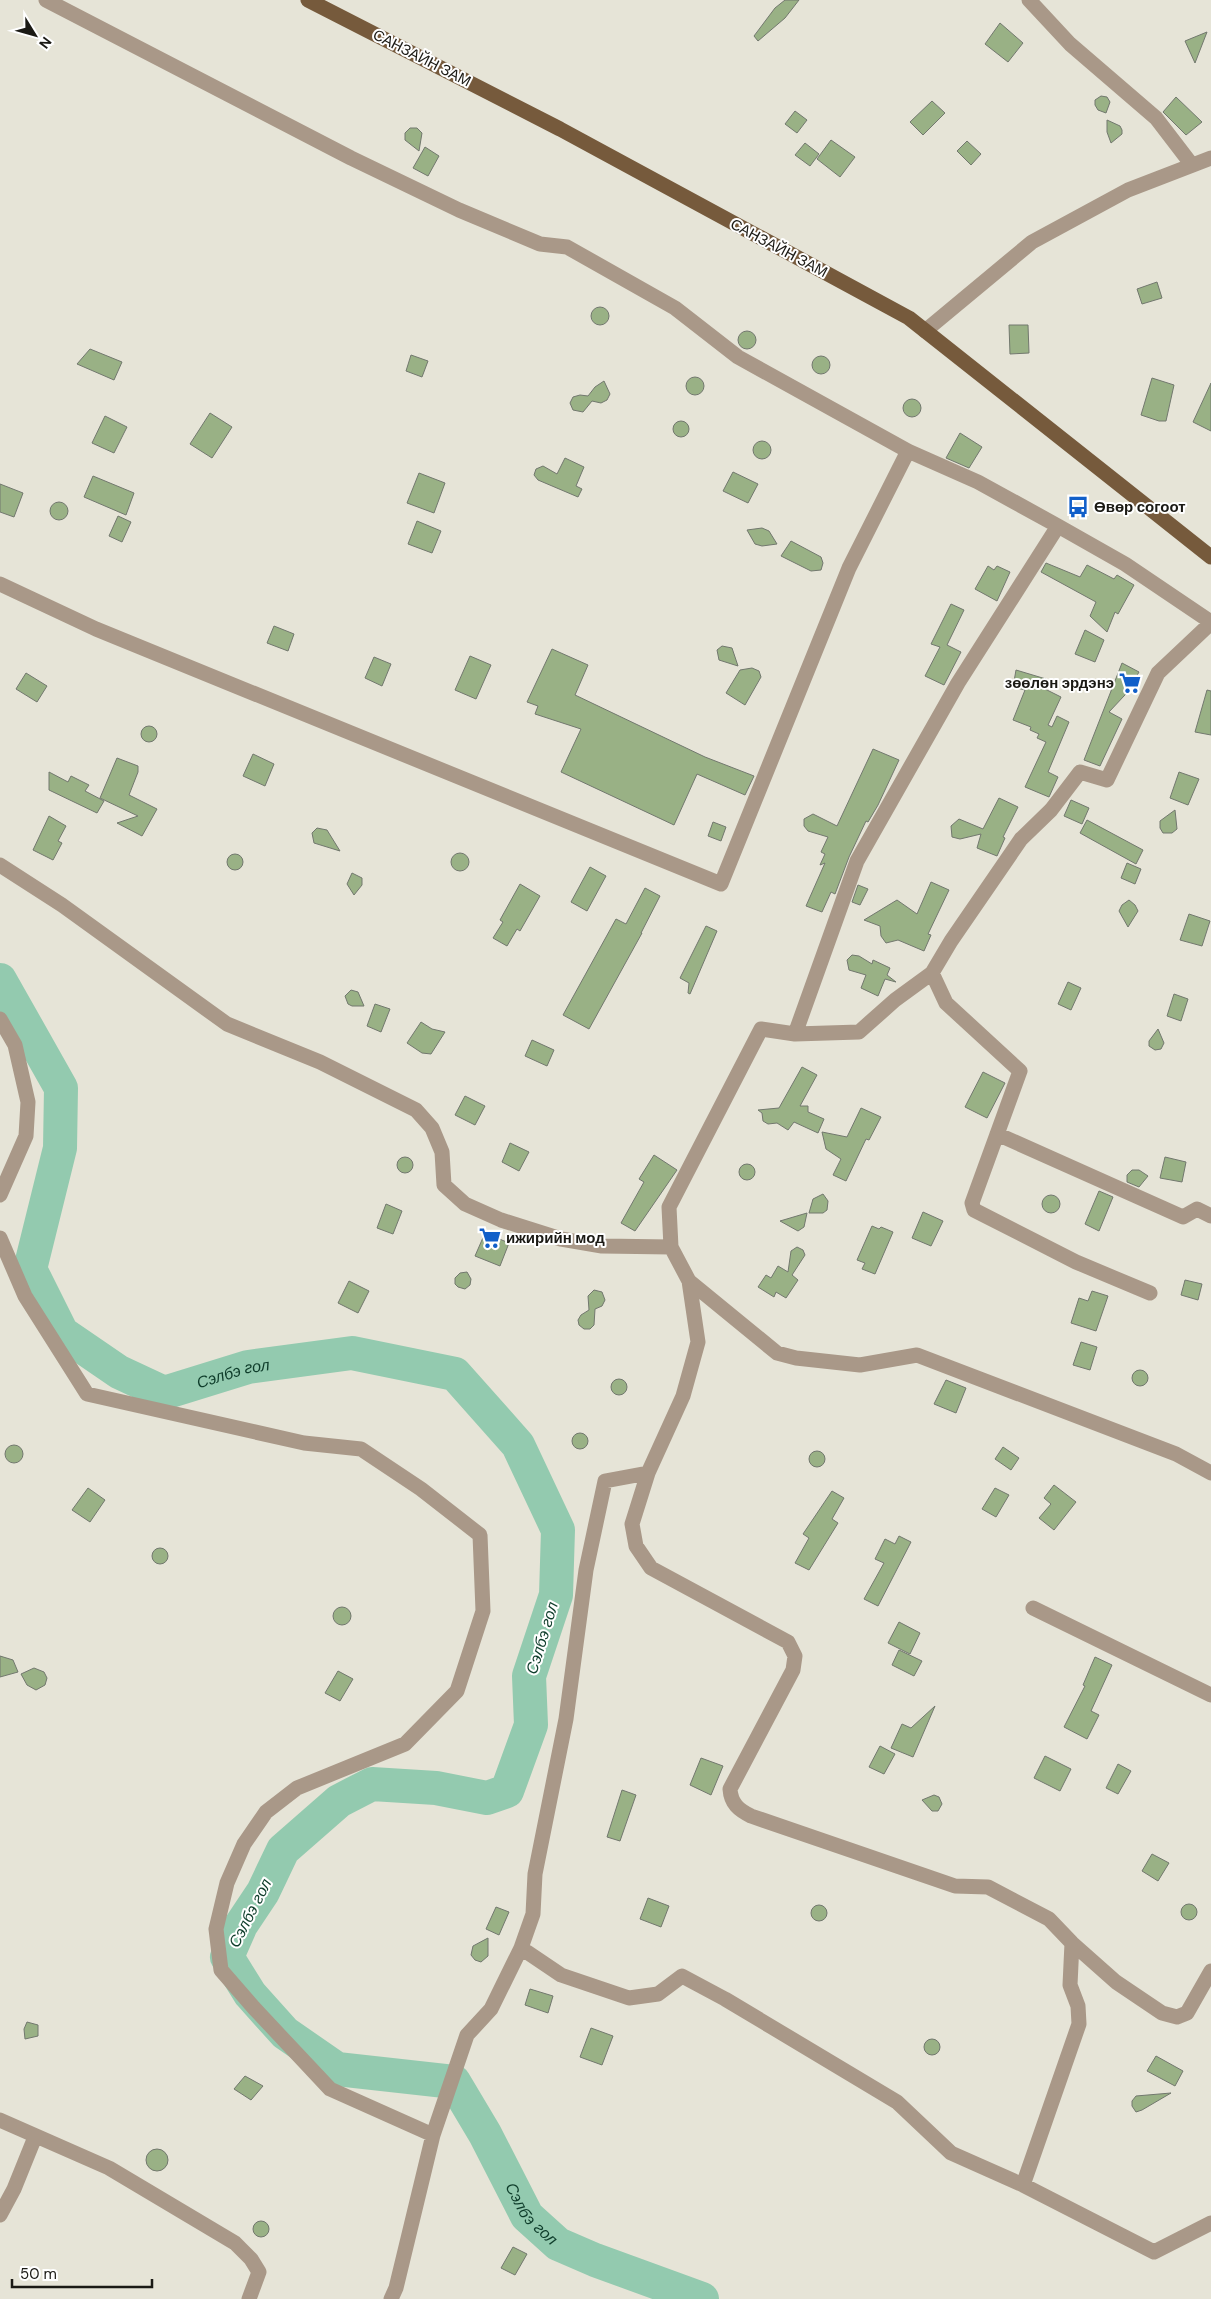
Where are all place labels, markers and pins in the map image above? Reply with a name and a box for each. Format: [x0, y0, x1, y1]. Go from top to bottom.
bus stop icon: Өвөр согоот [1065, 494, 1091, 520]
place label: Өвөр согоот [1094, 497, 1186, 517]
supermarket icon: зөөлөн эрдэнэ [1117, 670, 1143, 696]
place label: зөөлөн эрдэнэ [1005, 673, 1114, 693]
supermarket icon: ижирийн мод [477, 1225, 503, 1251]
place label: ижирийн мод [506, 1228, 605, 1248]

